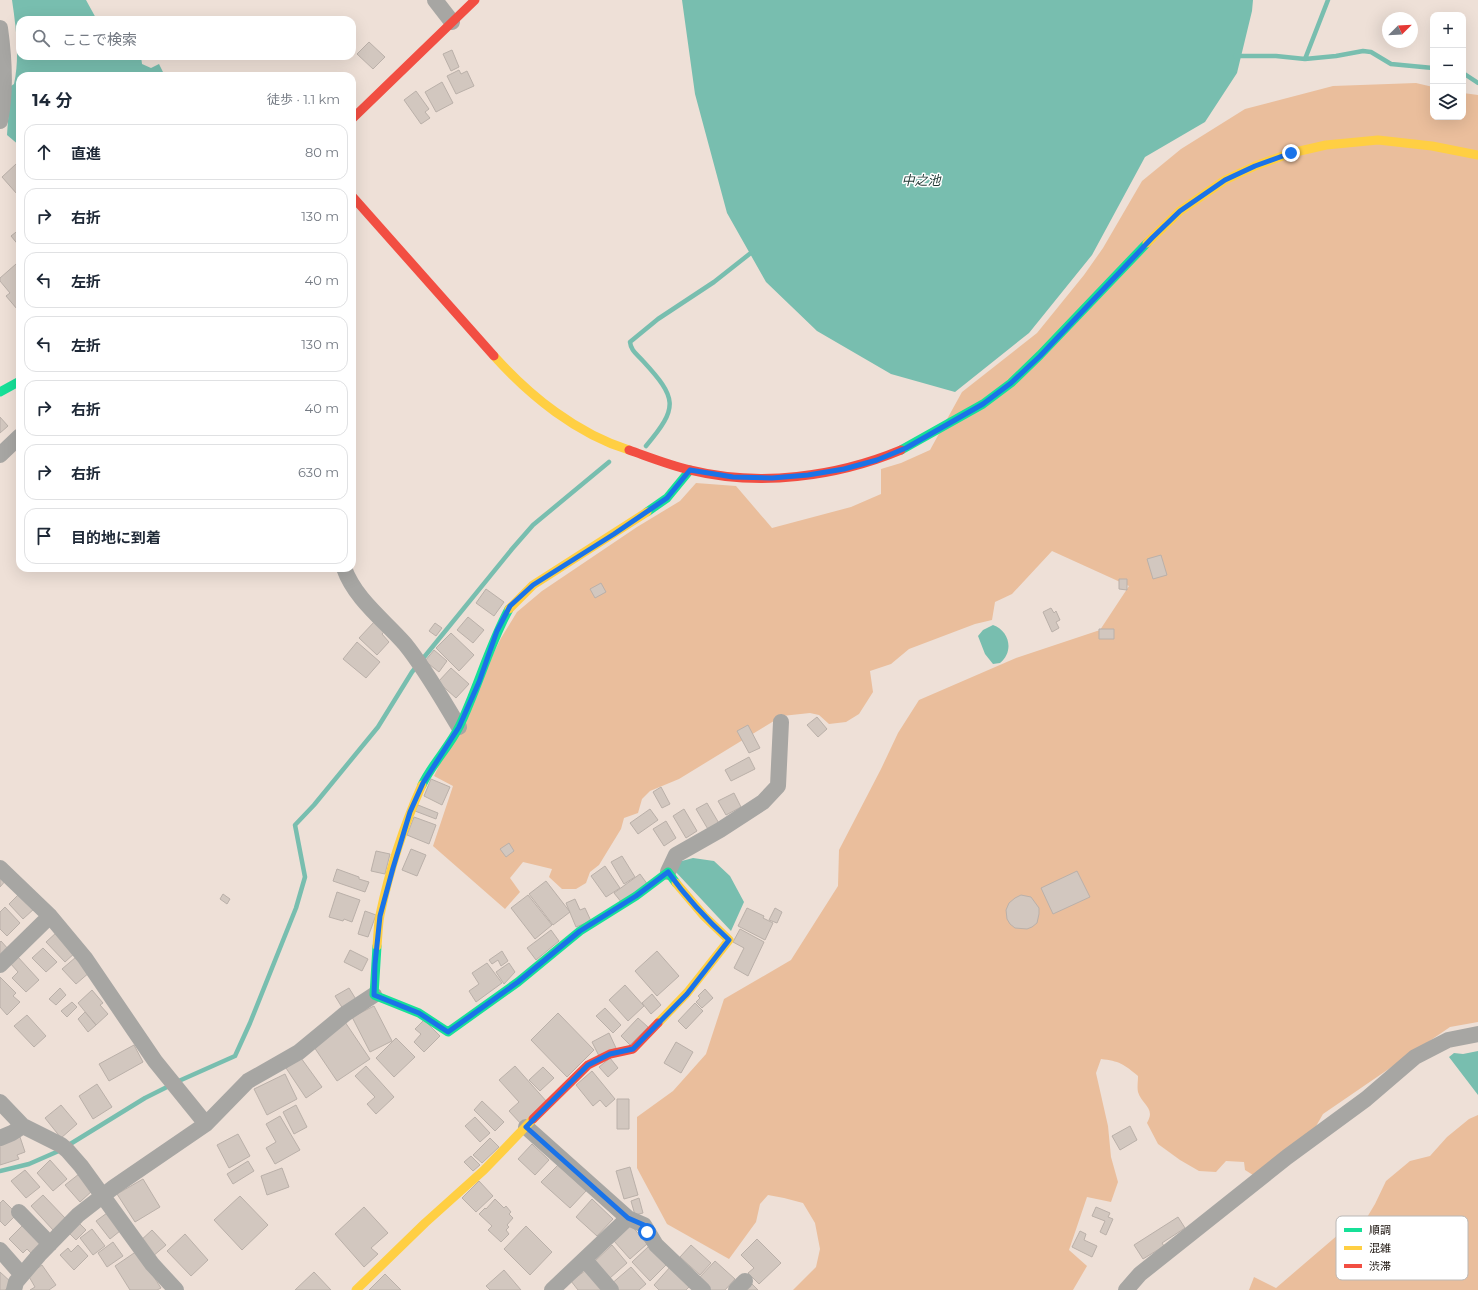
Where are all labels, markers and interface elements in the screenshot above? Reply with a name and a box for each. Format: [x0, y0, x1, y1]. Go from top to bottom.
north arrow [1382, 12, 1418, 48]
map controls [1430, 12, 1466, 120]
button: + [1430, 12, 1466, 48]
search box [16, 16, 356, 60]
icon: search [30, 27, 52, 49]
text: ここで検索 [62, 30, 137, 49]
button: − [1430, 48, 1466, 84]
button: layers [1430, 84, 1466, 120]
text: 14 分 [32, 90, 72, 110]
text: 徒歩 · 1.1 km [267, 91, 340, 107]
icon: ahead [33, 141, 55, 163]
text: 直進 [71, 144, 101, 163]
text: 80 m [305, 144, 339, 160]
route end [1282, 144, 1300, 162]
water label: 中之池 [901, 172, 942, 188]
icon: right [33, 205, 55, 227]
text: 右折 [71, 208, 101, 227]
text: 130 m [301, 208, 339, 224]
icon: left [33, 269, 55, 291]
text: 左折 [71, 272, 101, 291]
text: 40 m [305, 272, 339, 288]
icon: left [33, 333, 55, 355]
text: 左折 [71, 336, 101, 355]
text: 130 m [301, 336, 339, 352]
icon: right [33, 397, 55, 419]
text: 右折 [71, 400, 101, 419]
text: 40 m [305, 400, 339, 416]
icon: right [33, 461, 55, 483]
text: 右折 [71, 464, 101, 483]
text: 630 m [298, 464, 339, 480]
icon: arrive [33, 525, 55, 547]
text: 目的地に到着 [71, 528, 161, 547]
legend [1336, 1216, 1468, 1280]
route start [638, 1223, 656, 1241]
text: 順調 [1369, 1223, 1391, 1237]
text: 混雑 [1369, 1241, 1391, 1255]
text: 渋滞 [1369, 1259, 1391, 1273]

